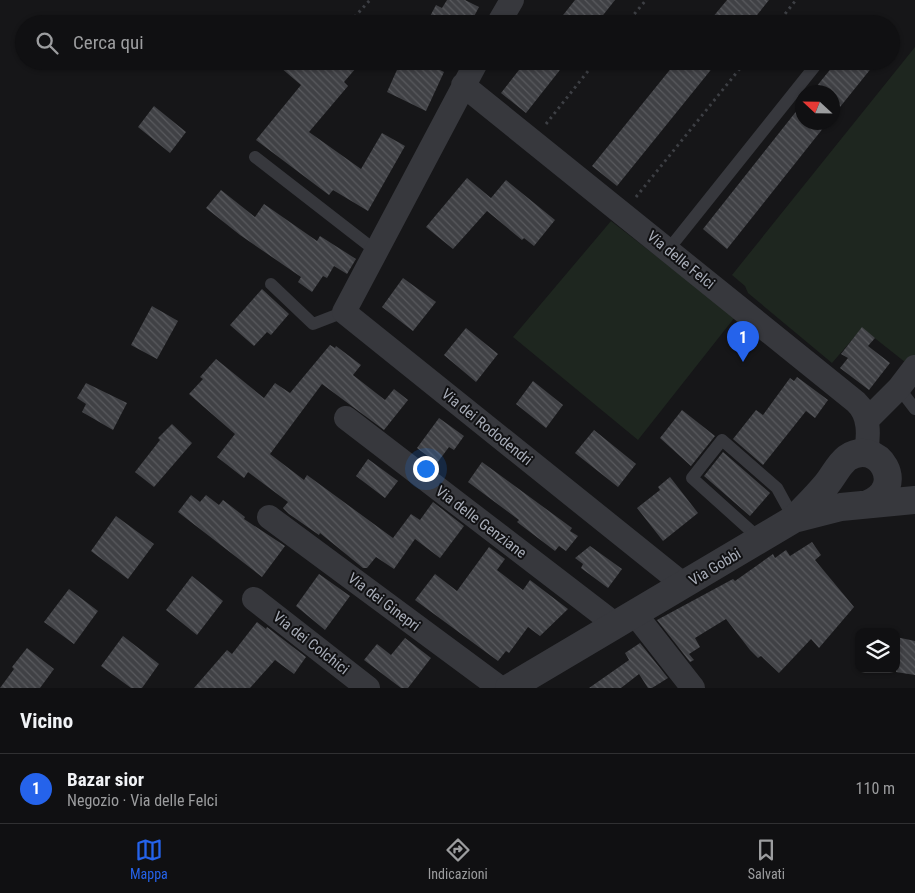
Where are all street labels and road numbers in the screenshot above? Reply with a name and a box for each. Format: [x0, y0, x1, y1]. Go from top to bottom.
street label: Via delle Felci [643, 227, 719, 293]
street label: Via dei Rododendri [438, 385, 536, 469]
street label: Via delle Genziane [432, 482, 530, 562]
street label: Via Gobbi [686, 545, 744, 589]
street label: Via dei Ginepri [344, 569, 424, 635]
street label: Via dei Colchici [269, 608, 353, 678]

